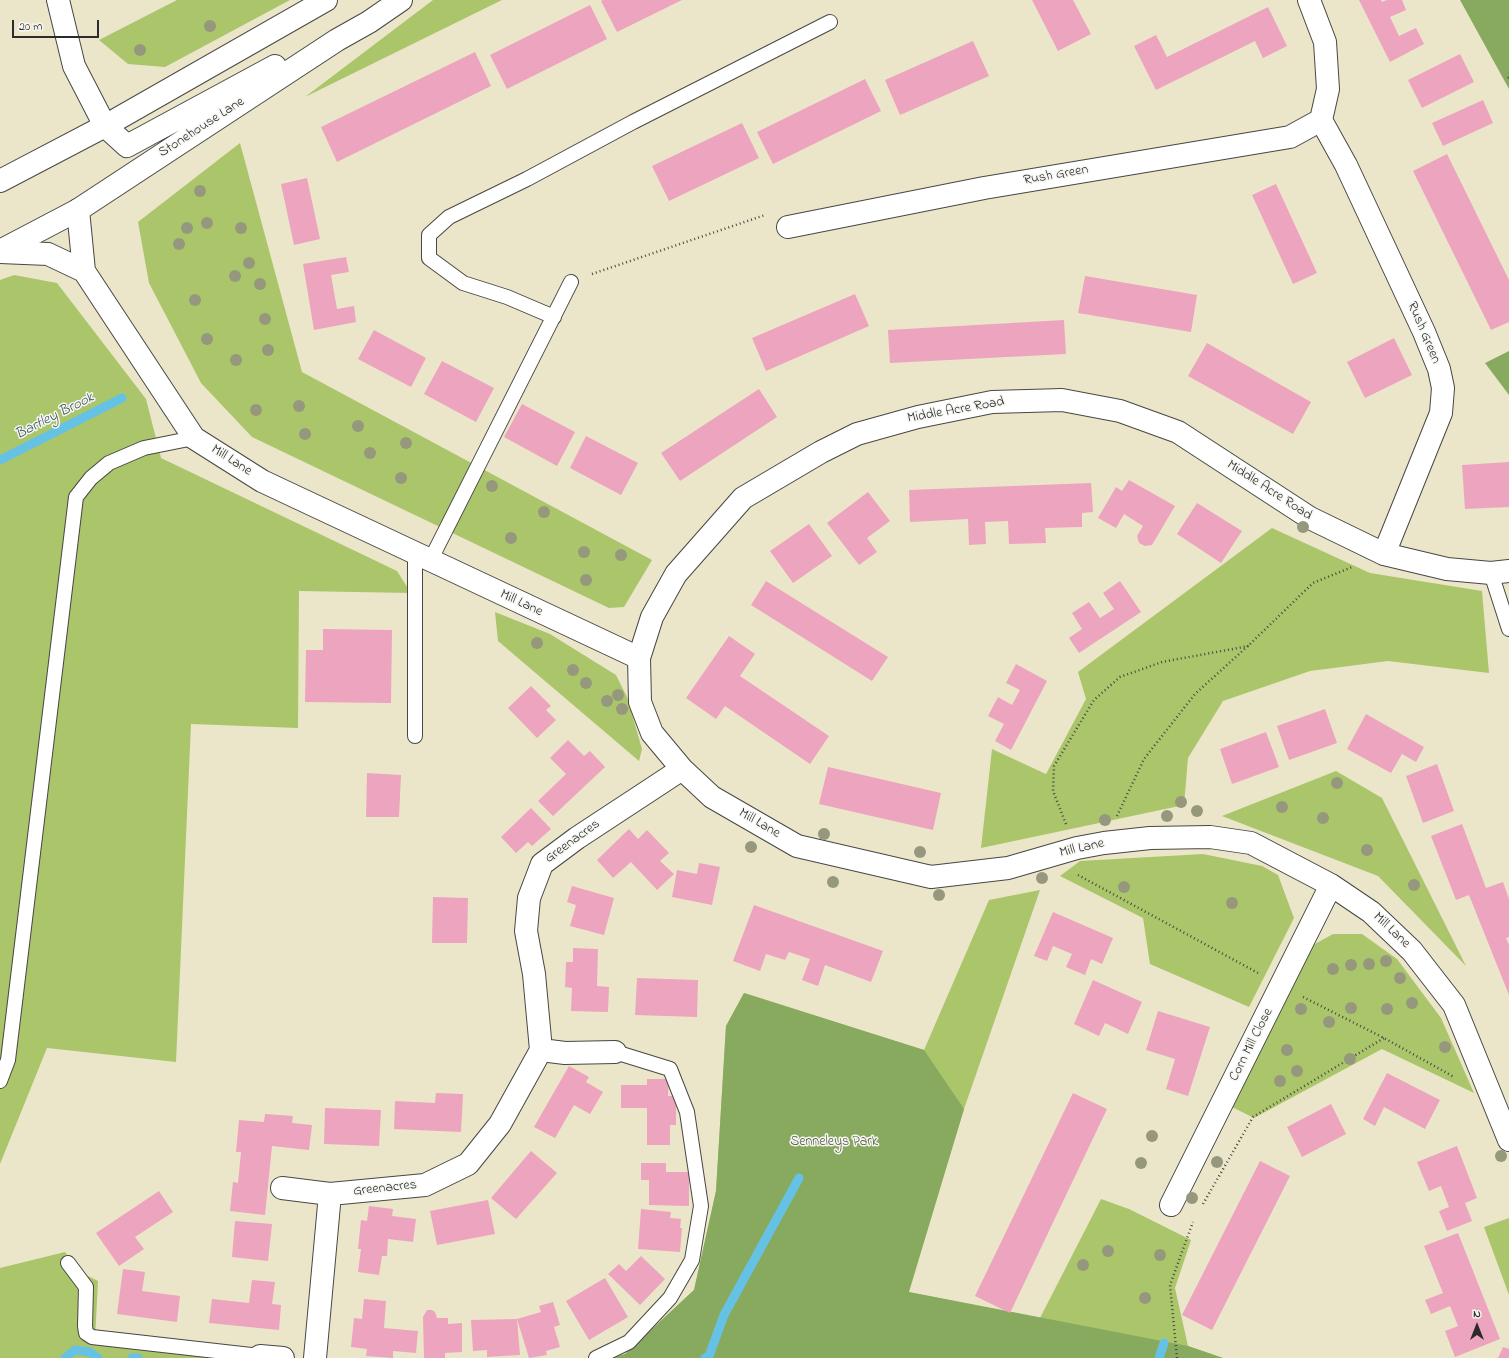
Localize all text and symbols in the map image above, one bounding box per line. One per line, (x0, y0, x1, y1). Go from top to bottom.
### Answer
scale bar (14, 12, 101, 38)
text: 20 m (19, 18, 42, 36)
street label: Stonehouse Lane (156, 94, 248, 162)
street label: Rush Green (1022, 162, 1090, 190)
street label: Rush Green (1402, 300, 1444, 366)
water label: Bartley Brook (13, 390, 97, 444)
street label: Middle Acre Road (906, 394, 1006, 428)
street label: Mill Lane (207, 442, 255, 480)
street label: Middle Acre Road (1223, 457, 1315, 525)
street label: Mill Lane (497, 587, 545, 621)
street label: Mill Lane (735, 805, 783, 843)
street label: Greenacres (542, 816, 604, 868)
street label: Mill Lane (1058, 836, 1106, 862)
street label: Mill Lane (1369, 909, 1413, 953)
street label: Corn Mill Close (1226, 1006, 1278, 1084)
park label: Senneleys Park (790, 1135, 878, 1151)
street label: Greenacres (352, 1177, 418, 1201)
north arrow (1457, 1306, 1497, 1346)
text: N (1473, 1306, 1481, 1322)

